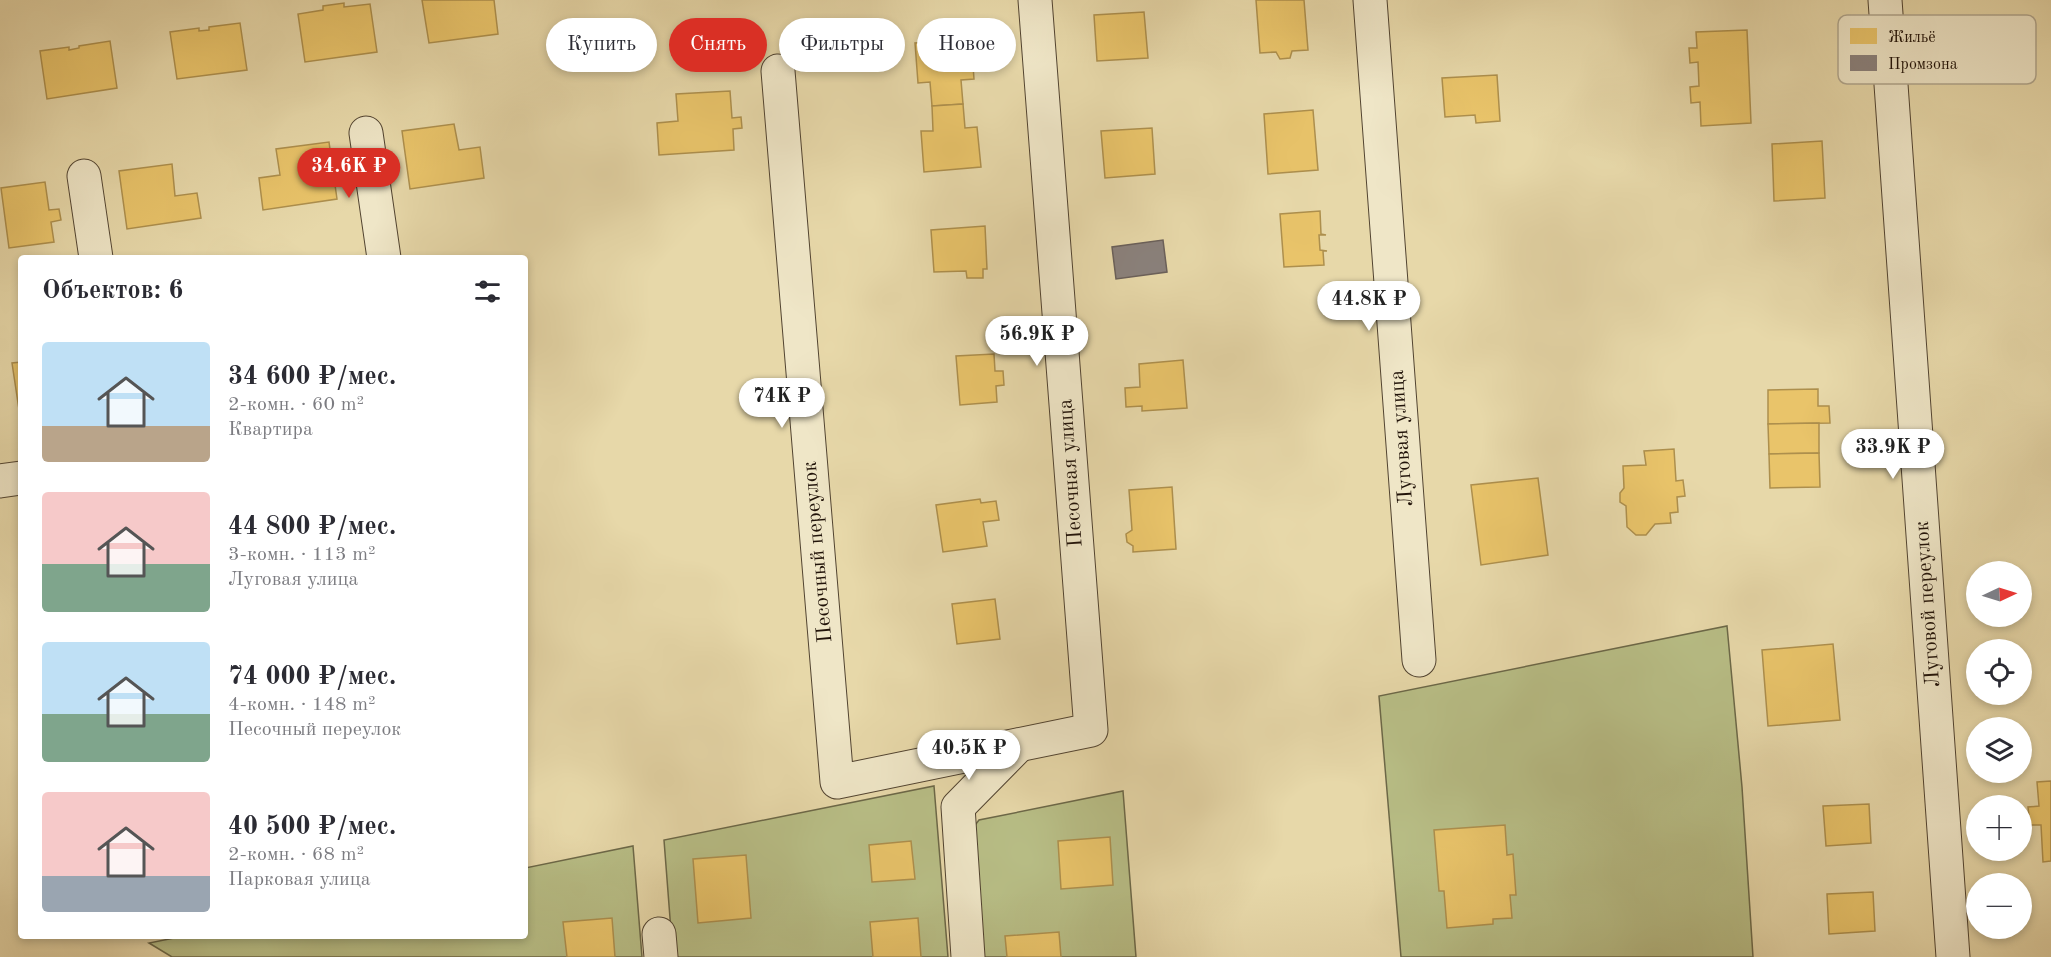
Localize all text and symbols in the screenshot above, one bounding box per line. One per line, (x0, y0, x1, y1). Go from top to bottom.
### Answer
legend (1838, 15, 2036, 84)
chip: Купить (546, 18, 657, 72)
chip: Снять (669, 18, 767, 72)
chip: Фильтры (779, 18, 905, 72)
chip: Новое (917, 18, 1016, 72)
text: Жильё (1888, 30, 1936, 46)
text: Промзона (1888, 57, 1958, 73)
pin: 34.6K ₽ (294, 148, 404, 199)
text: 34.6K ₽ (311, 157, 387, 177)
icon: filters (471, 275, 504, 308)
text: Объектов: 6 (42, 278, 183, 304)
pin: 44.8K ₽ (1314, 281, 1424, 332)
text: 44.8K ₽ (1331, 290, 1407, 310)
pin: 56.9K ₽ (982, 316, 1092, 367)
text: 56.9K ₽ (999, 325, 1075, 345)
text: 34 600 ₽/мес. (228, 364, 396, 390)
icon: home (90, 366, 162, 438)
street label: Луговая улица (1387, 369, 1417, 507)
pin: 74K ₽ (740, 378, 824, 429)
text: 74K ₽ (753, 387, 811, 407)
text: 2-комн. · 60 m² (228, 395, 364, 415)
street label: Песочная улица (1055, 398, 1087, 548)
text: Квартира (228, 420, 313, 440)
pin: 33.9K ₽ (1838, 429, 1948, 480)
text: 33.9K ₽ (1855, 438, 1931, 458)
street label: Песочный переулок (800, 460, 836, 644)
text: 44 800 ₽/мес. (228, 514, 396, 540)
icon: home (90, 516, 162, 588)
street label: Луговой переулок (1912, 520, 1944, 688)
text: 3-комн. · 113 m² (228, 545, 376, 565)
north arrow (1966, 561, 2032, 627)
map controls (1966, 561, 2032, 939)
text: Луговая улица (228, 570, 358, 590)
button: locate (1966, 639, 2032, 705)
text: 74 000 ₽/мес. (228, 664, 396, 690)
icon: home (90, 666, 162, 738)
text: 4-комн. · 148 m² (228, 695, 376, 715)
button: layers (1966, 717, 2032, 783)
text: Песочный переулок (228, 720, 401, 740)
pin: 40.5K ₽ (914, 730, 1024, 781)
text: 40.5K ₽ (931, 739, 1007, 759)
button: + (1966, 795, 2032, 861)
text: 40 500 ₽/мес. (228, 814, 396, 840)
icon: home (90, 816, 162, 888)
text: 2-комн. · 68 m² (228, 845, 364, 865)
text: Парковая улица (228, 870, 371, 890)
button: − (1966, 873, 2032, 939)

